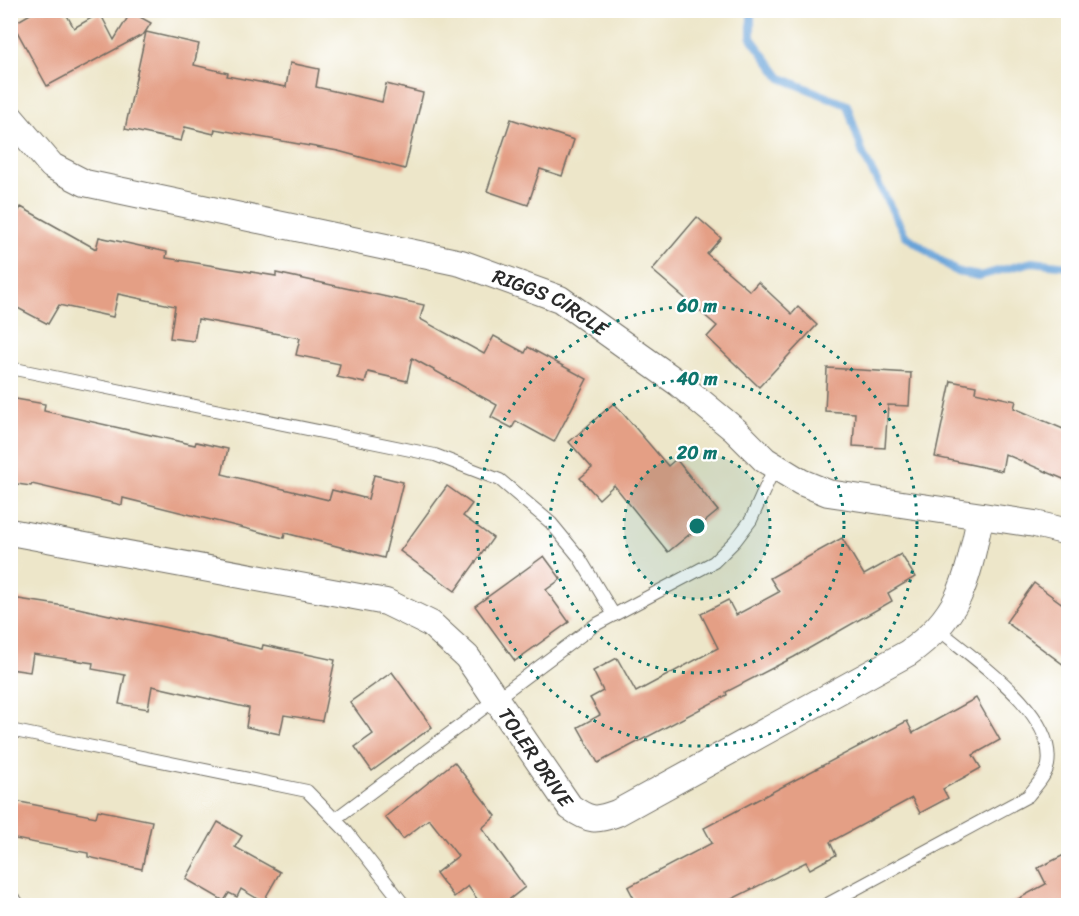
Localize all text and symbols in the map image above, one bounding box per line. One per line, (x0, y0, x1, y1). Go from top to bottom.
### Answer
street label: RIGGS CIRCLE (488, 258, 617, 347)
text: 60 m (676, 290, 717, 322)
text: 40 m (675, 363, 718, 395)
text: 20 m (676, 437, 717, 469)
centre of rings (687, 516, 707, 536)
street label: TOLER DRIVE (489, 700, 584, 816)

